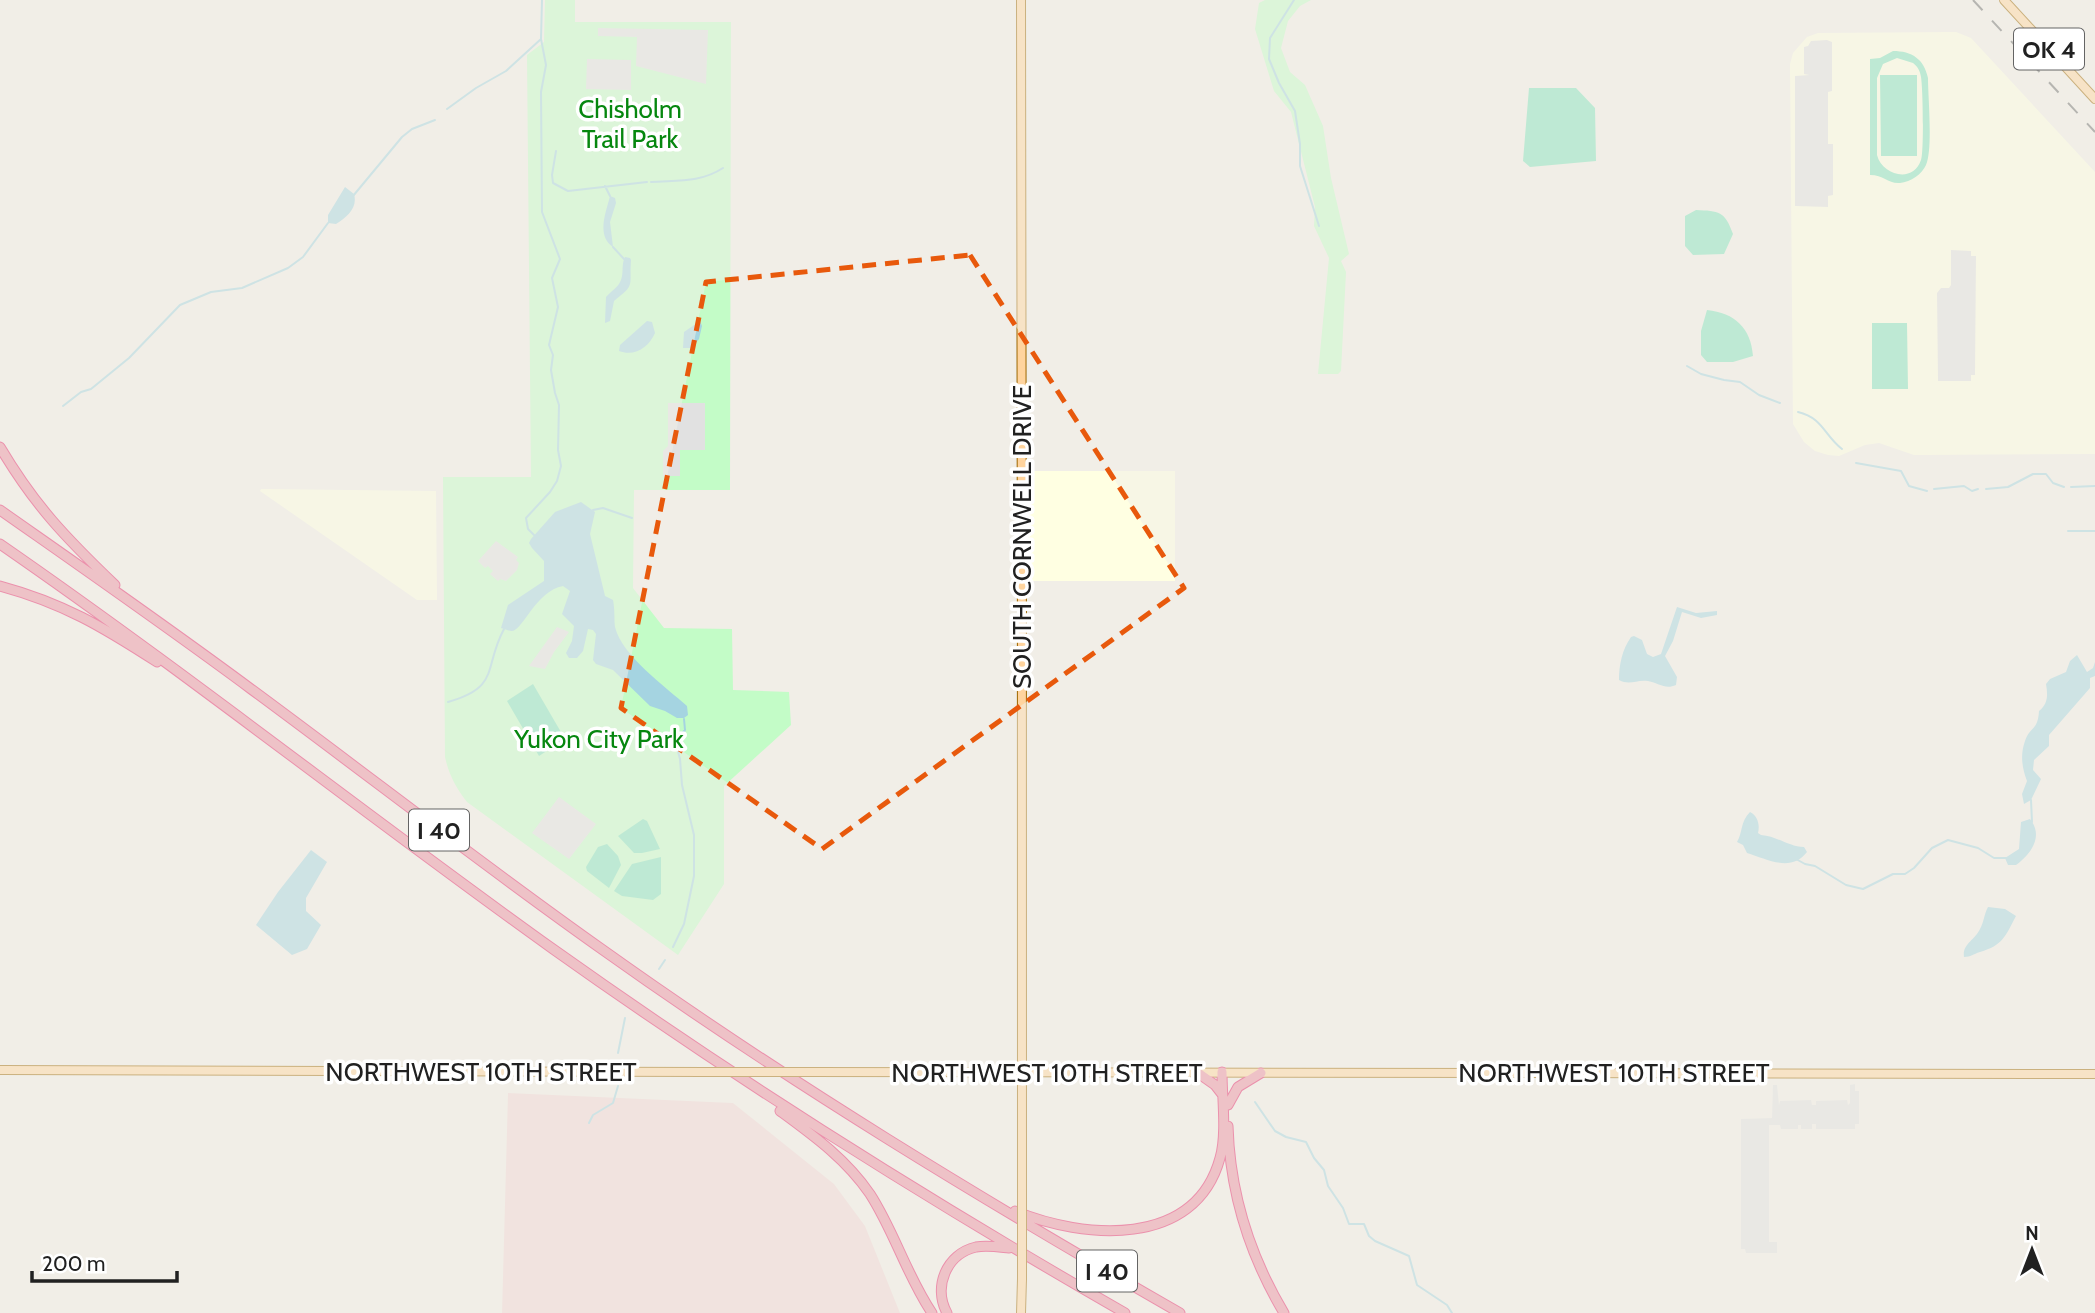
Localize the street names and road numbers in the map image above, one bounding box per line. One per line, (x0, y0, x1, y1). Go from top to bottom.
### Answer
road number: OK 4 (2014, 28, 2084, 70)
street label: SOUTH CORNWELL DRIVE (1006, 385, 1038, 689)
road number: I 40 (409, 810, 469, 850)
street label: NORTHWEST 10TH STREET (325, 1056, 637, 1088)
street label: NORTHWEST 10TH STREET (891, 1057, 1203, 1089)
street label: NORTHWEST 10TH STREET (1458, 1057, 1770, 1089)
road number: I 40 (1077, 1251, 1137, 1292)

